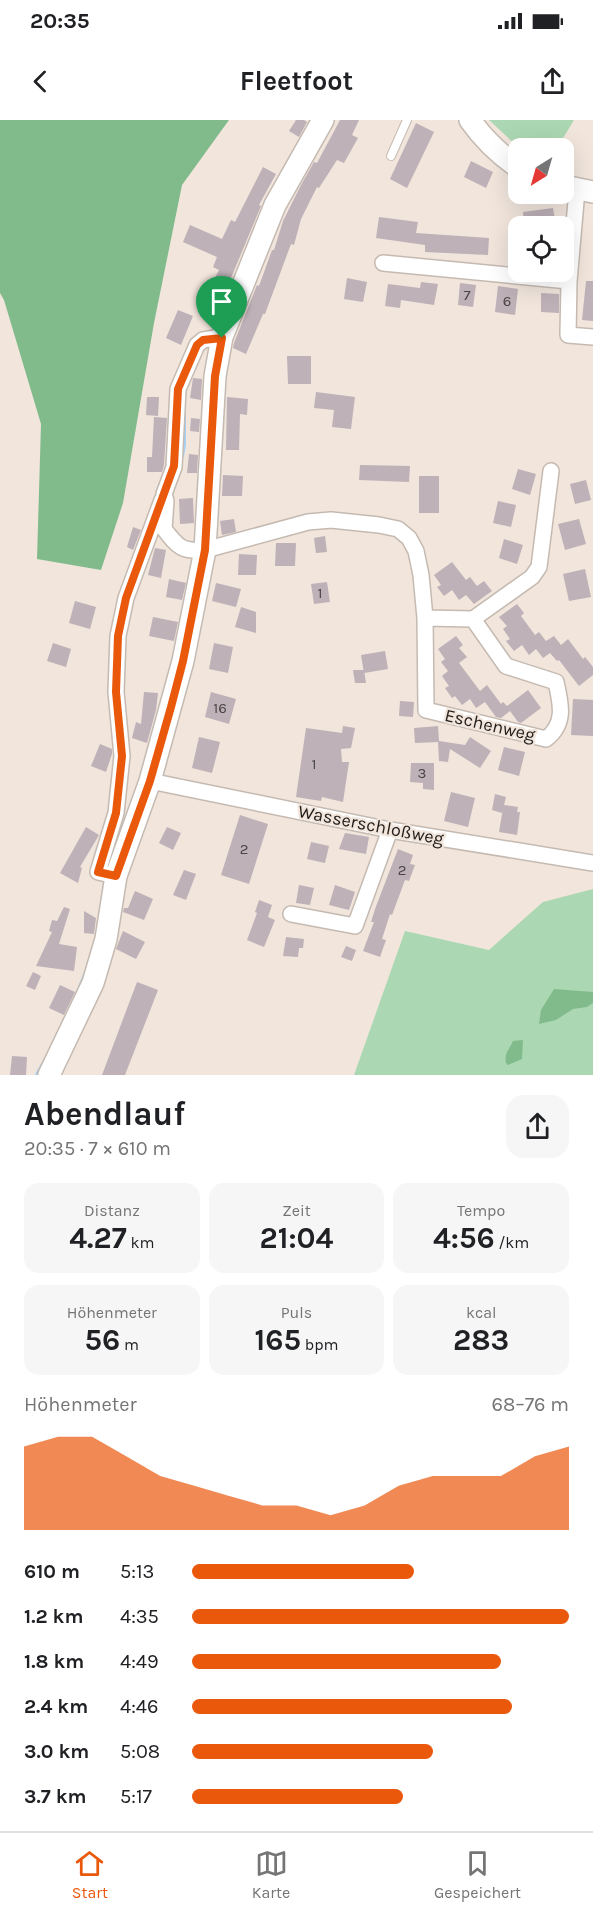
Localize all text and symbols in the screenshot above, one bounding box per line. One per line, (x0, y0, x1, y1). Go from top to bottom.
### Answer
text: 20:35 (30, 8, 90, 34)
icon: back (24, 65, 57, 98)
text: Fleetfoot (240, 65, 353, 97)
icon: share (536, 65, 569, 98)
north arrow (508, 138, 574, 204)
map controls (508, 138, 574, 282)
button: locate (508, 216, 574, 282)
pin (196, 276, 247, 338)
icon: arrive (205, 285, 238, 318)
house number: 7 (463, 286, 471, 304)
house number: 6 (503, 292, 511, 310)
house number: 1 (318, 584, 322, 602)
house number: 16 (213, 699, 227, 717)
street label: Eschenweg (443, 704, 537, 746)
house number: 1 (312, 755, 316, 773)
house number: 3 (418, 764, 426, 782)
street label: Wasserschloßweg (296, 800, 446, 850)
house number: 2 (240, 840, 248, 858)
house number: 2 (398, 861, 406, 879)
text: Abendlauf (24, 1095, 185, 1133)
button: share (506, 1095, 569, 1158)
text: 20:35 · 7 × 610 m (24, 1137, 171, 1160)
text: Distanz (84, 1201, 140, 1220)
text: Zeit (282, 1201, 311, 1220)
text: Tempo (457, 1201, 505, 1220)
text: 4.27 (69, 1220, 127, 1256)
text: 21:04 (260, 1220, 333, 1256)
text: 4:56 (433, 1220, 495, 1256)
text: km (127, 1233, 154, 1252)
text: /km (495, 1233, 529, 1252)
text: Höhenmeter (67, 1303, 157, 1322)
text: Puls (281, 1303, 312, 1322)
text: kcal (466, 1303, 496, 1322)
text: 56 (85, 1322, 120, 1358)
text: 165 (255, 1322, 301, 1358)
text: 283 (453, 1322, 509, 1358)
text: m (120, 1335, 139, 1354)
text: bpm (301, 1335, 338, 1354)
text: Höhenmeter (24, 1393, 137, 1416)
text: 68–76 m (492, 1393, 569, 1416)
text: 610 m (24, 1560, 80, 1583)
text: 5:13 (120, 1560, 154, 1583)
text: 1.2 km (24, 1605, 83, 1628)
text: 4:35 (120, 1605, 159, 1628)
text: 1.8 km (24, 1650, 84, 1673)
text: 4:49 (120, 1650, 159, 1673)
text: 2.4 km (24, 1695, 88, 1718)
text: 4:46 (120, 1695, 158, 1718)
text: 3.0 km (24, 1740, 89, 1763)
text: 5:08 (120, 1740, 160, 1763)
text: 3.7 km (24, 1785, 87, 1808)
text: 5:17 (120, 1785, 152, 1808)
tab: Start (72, 1847, 108, 1902)
tab: Karte (252, 1847, 290, 1902)
tab: Gespeichert (434, 1847, 521, 1902)

